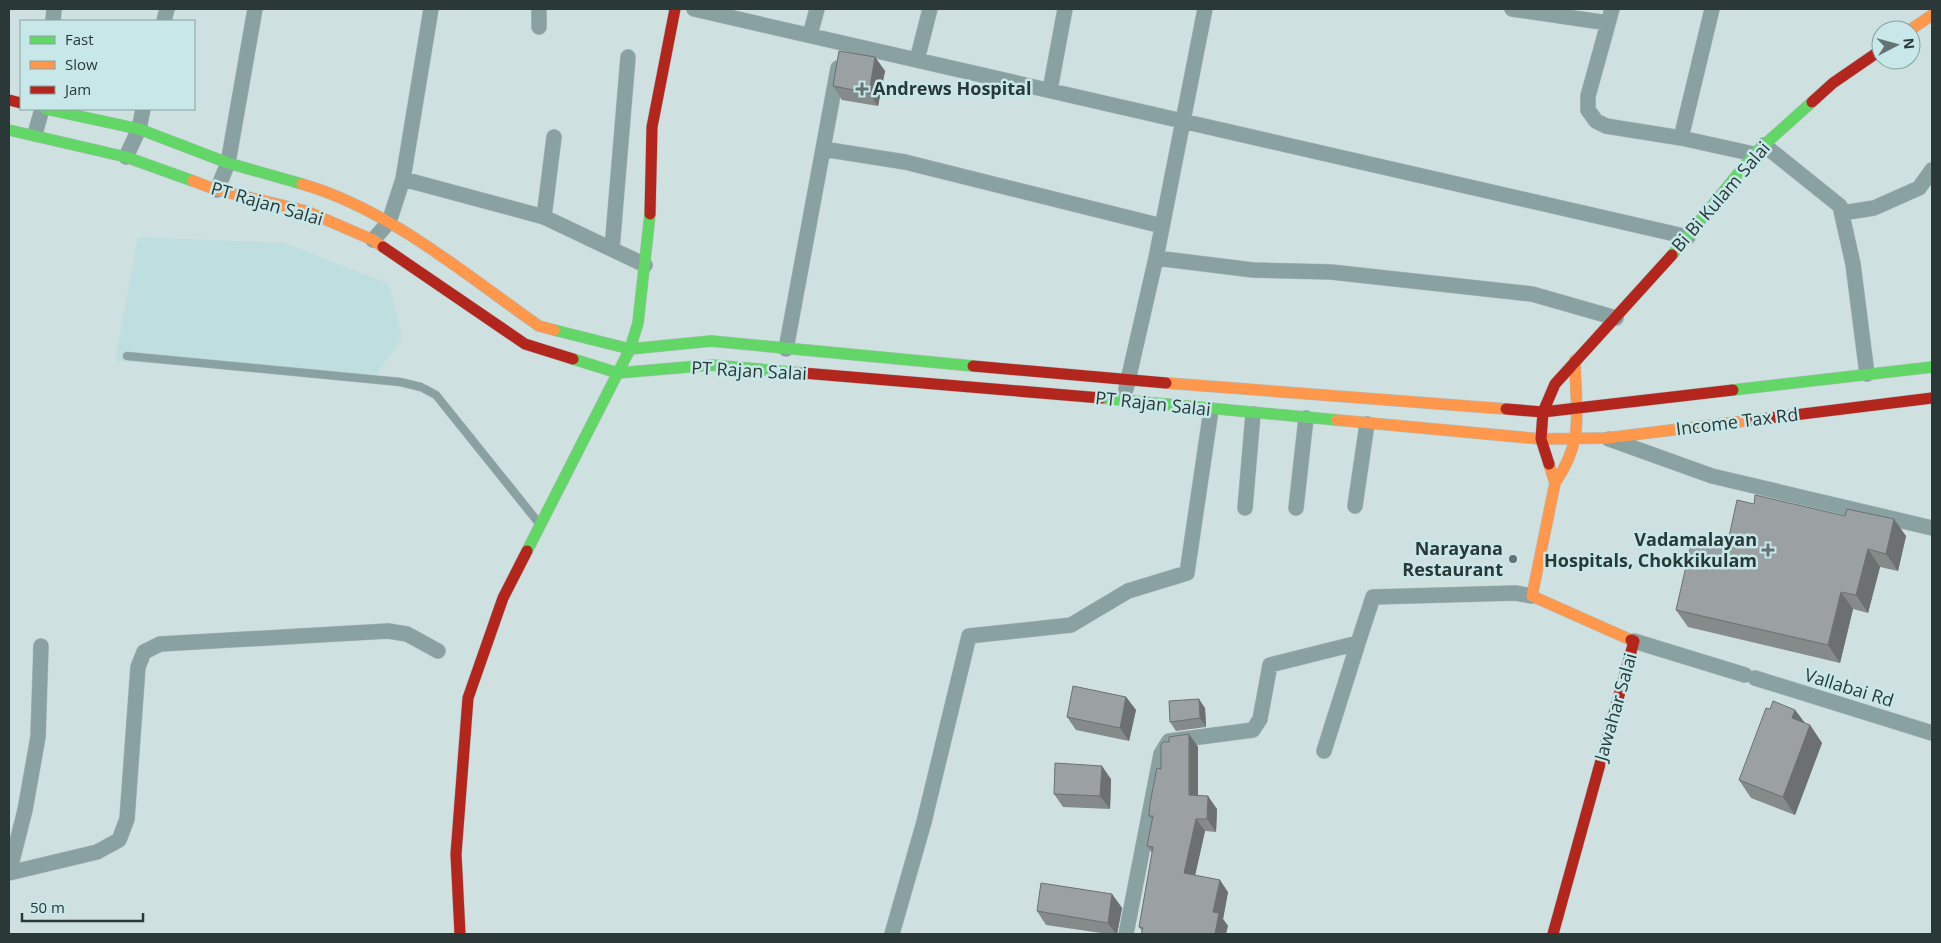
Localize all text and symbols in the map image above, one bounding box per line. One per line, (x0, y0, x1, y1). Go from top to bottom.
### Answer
legend (20, 20, 195, 110)
north arrow (1871, 20, 1921, 70)
text: Fast (65, 29, 94, 49)
text: N (1899, 37, 1919, 50)
text: Slow (65, 54, 98, 74)
place label: Andrews Hospital (873, 76, 1031, 100)
text: Jam (63, 79, 91, 99)
marker: Andrews Hospital (855, 82, 869, 96)
street label: Bi Bi Kulam Salai (1666, 136, 1775, 257)
street label: PT Rajan Salai (208, 176, 326, 231)
street label: PT Rajan Salai (691, 355, 807, 385)
street label: PT Rajan Salai (1094, 385, 1212, 421)
street label: Income Tax Rd (1674, 402, 1799, 440)
place label: Vadamalayan Hospitals, Chokkikulam (1544, 527, 1757, 572)
place label: Narayana Restaurant (1402, 536, 1503, 581)
marker: Vadamalayan Hospitals, Chokkikulam (1761, 543, 1775, 557)
marker: Narayana Restaurant (1507, 553, 1519, 565)
street label: Jawahar Salai (1588, 650, 1642, 765)
street label: Vallabai Rd (1802, 662, 1897, 712)
scale bar (22, 890, 144, 922)
text: 50 m (30, 897, 65, 917)

